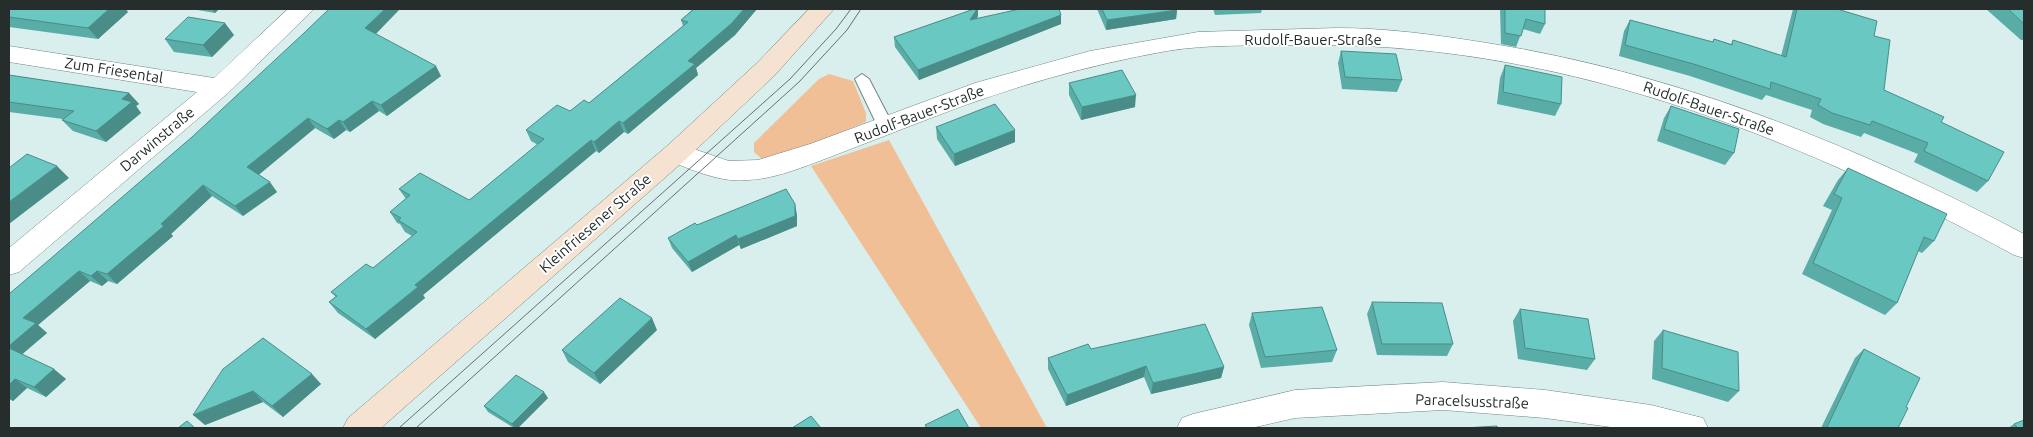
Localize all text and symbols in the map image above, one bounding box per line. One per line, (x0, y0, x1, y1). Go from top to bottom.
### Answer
street label: Rudolf-Bauer-Straße (1244, 31, 1382, 48)
street label: Zum Friesental (64, 54, 165, 86)
street label: Rudolf-Bauer-Straße (1641, 78, 1777, 138)
street label: Rudolf-Bauer-Straße (852, 81, 986, 147)
street label: Darwinstraße (117, 103, 197, 175)
street label: Kleinfriesener Straße (536, 170, 654, 276)
street label: Paracelsusstraße (1415, 391, 1529, 411)

